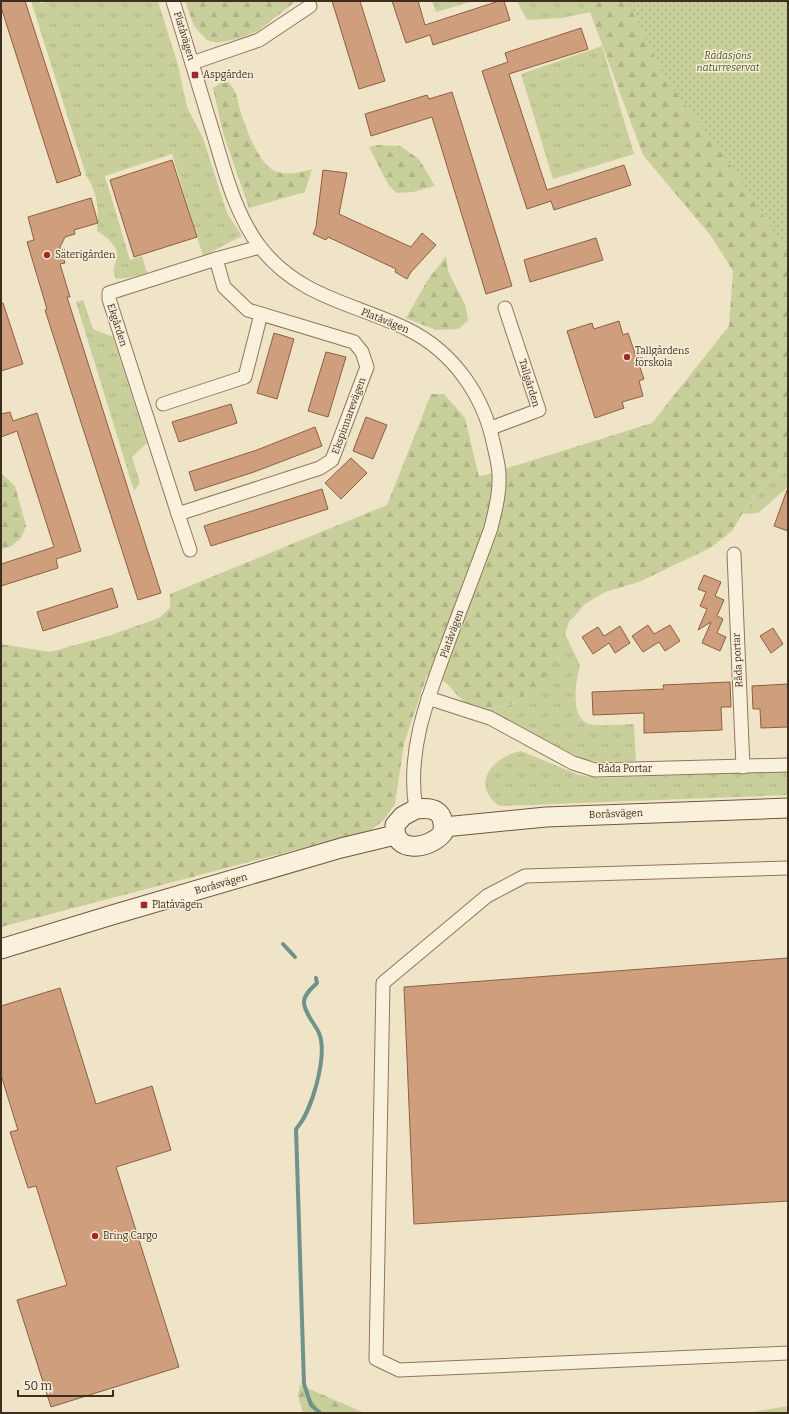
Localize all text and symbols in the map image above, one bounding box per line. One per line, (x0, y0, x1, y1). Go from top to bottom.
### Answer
street label: Platåvägen (171, 10, 197, 63)
park label: Rådasjöns naturreservat (697, 50, 760, 74)
place label: Aspgården (203, 69, 254, 81)
marker: Aspgården (190, 70, 200, 80)
place label: Säterigården (55, 249, 116, 261)
marker: Säterigården (42, 250, 52, 260)
street label: Ekgården (104, 302, 130, 349)
street label: Platåvägen (359, 306, 411, 336)
place label: Tallgårdens förskola (635, 345, 689, 369)
marker: Tallgårdens förskola (622, 352, 632, 362)
street label: Tallgården (516, 358, 542, 409)
street label: Ekspinnarevägen (330, 375, 369, 456)
street label: Platåvägen (438, 608, 467, 660)
street label: Råda portar (731, 632, 745, 688)
street label: Råda Portar (598, 763, 653, 775)
street label: Boråsvägen (589, 807, 644, 821)
street label: Boråsvägen (193, 871, 249, 897)
place label: Platåvägen (152, 899, 203, 911)
marker: Platåvägen (139, 900, 149, 910)
place label: Bring Cargo (103, 1230, 158, 1242)
marker: Bring Cargo (90, 1231, 100, 1241)
scale bar (18, 1372, 113, 1398)
text: 50 m (24, 1379, 53, 1393)

